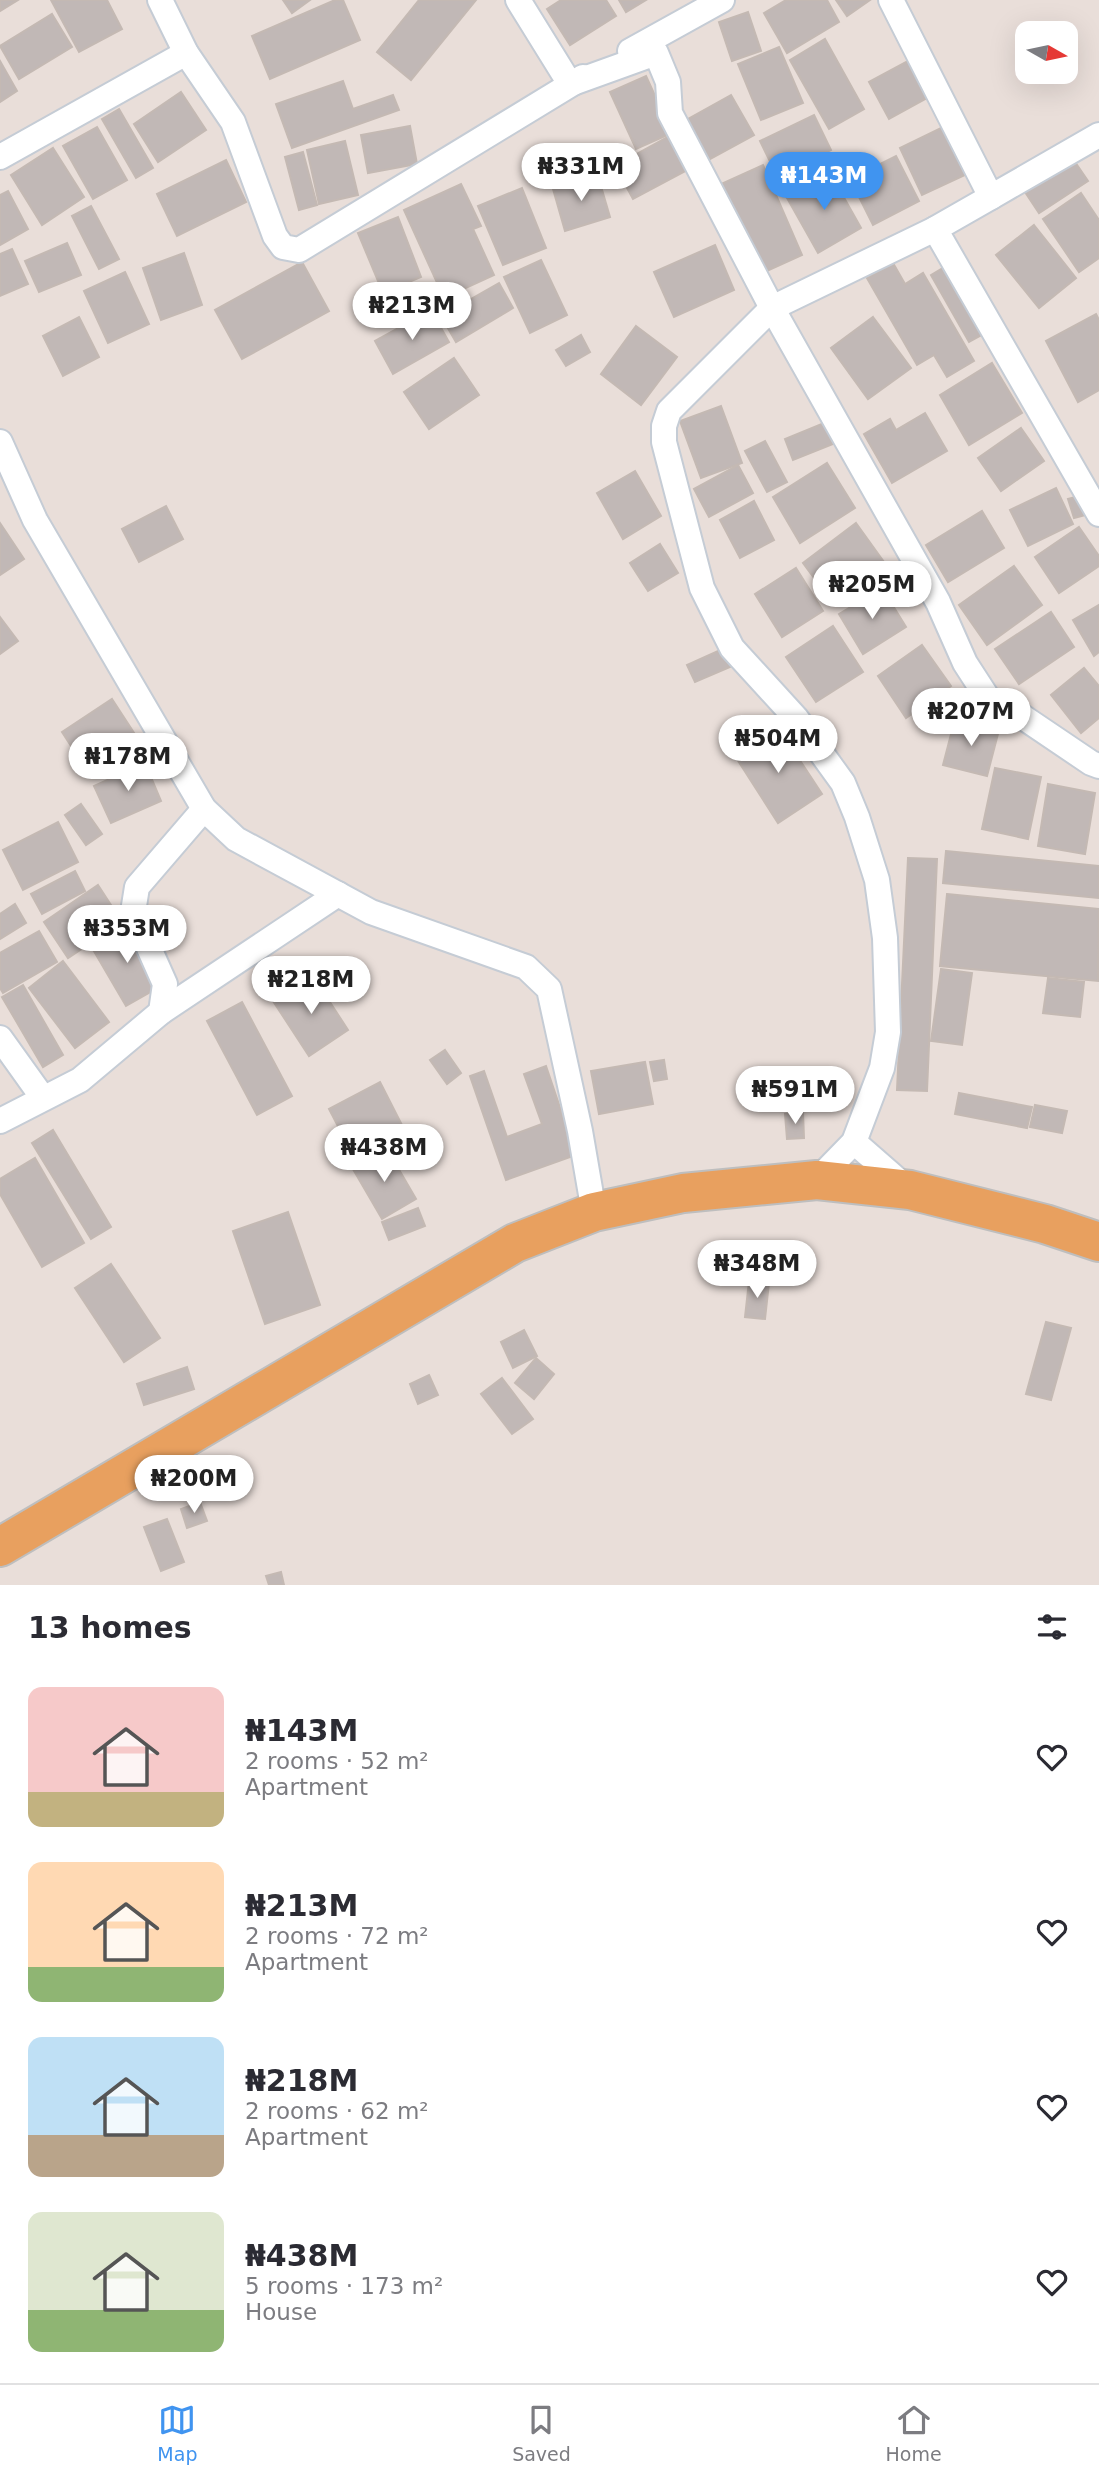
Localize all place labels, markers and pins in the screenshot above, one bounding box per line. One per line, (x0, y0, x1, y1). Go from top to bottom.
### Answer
pin: ₦331M (532, 144, 630, 203)
pin: ₦143M (775, 152, 873, 212)
pin: ₦213M (363, 282, 461, 342)
pin: ₦205M (823, 562, 921, 621)
pin: ₦207M (922, 688, 1020, 748)
pin: ₦504M (729, 716, 827, 775)
pin: ₦178M (79, 734, 177, 793)
pin: ₦353M (78, 906, 176, 965)
pin: ₦218M (262, 956, 360, 1016)
pin: ₦591M (746, 1066, 844, 1126)
pin: ₦438M (335, 1124, 433, 1184)
pin: ₦348M (708, 1240, 806, 1300)
pin: ₦200M (145, 1456, 243, 1515)

